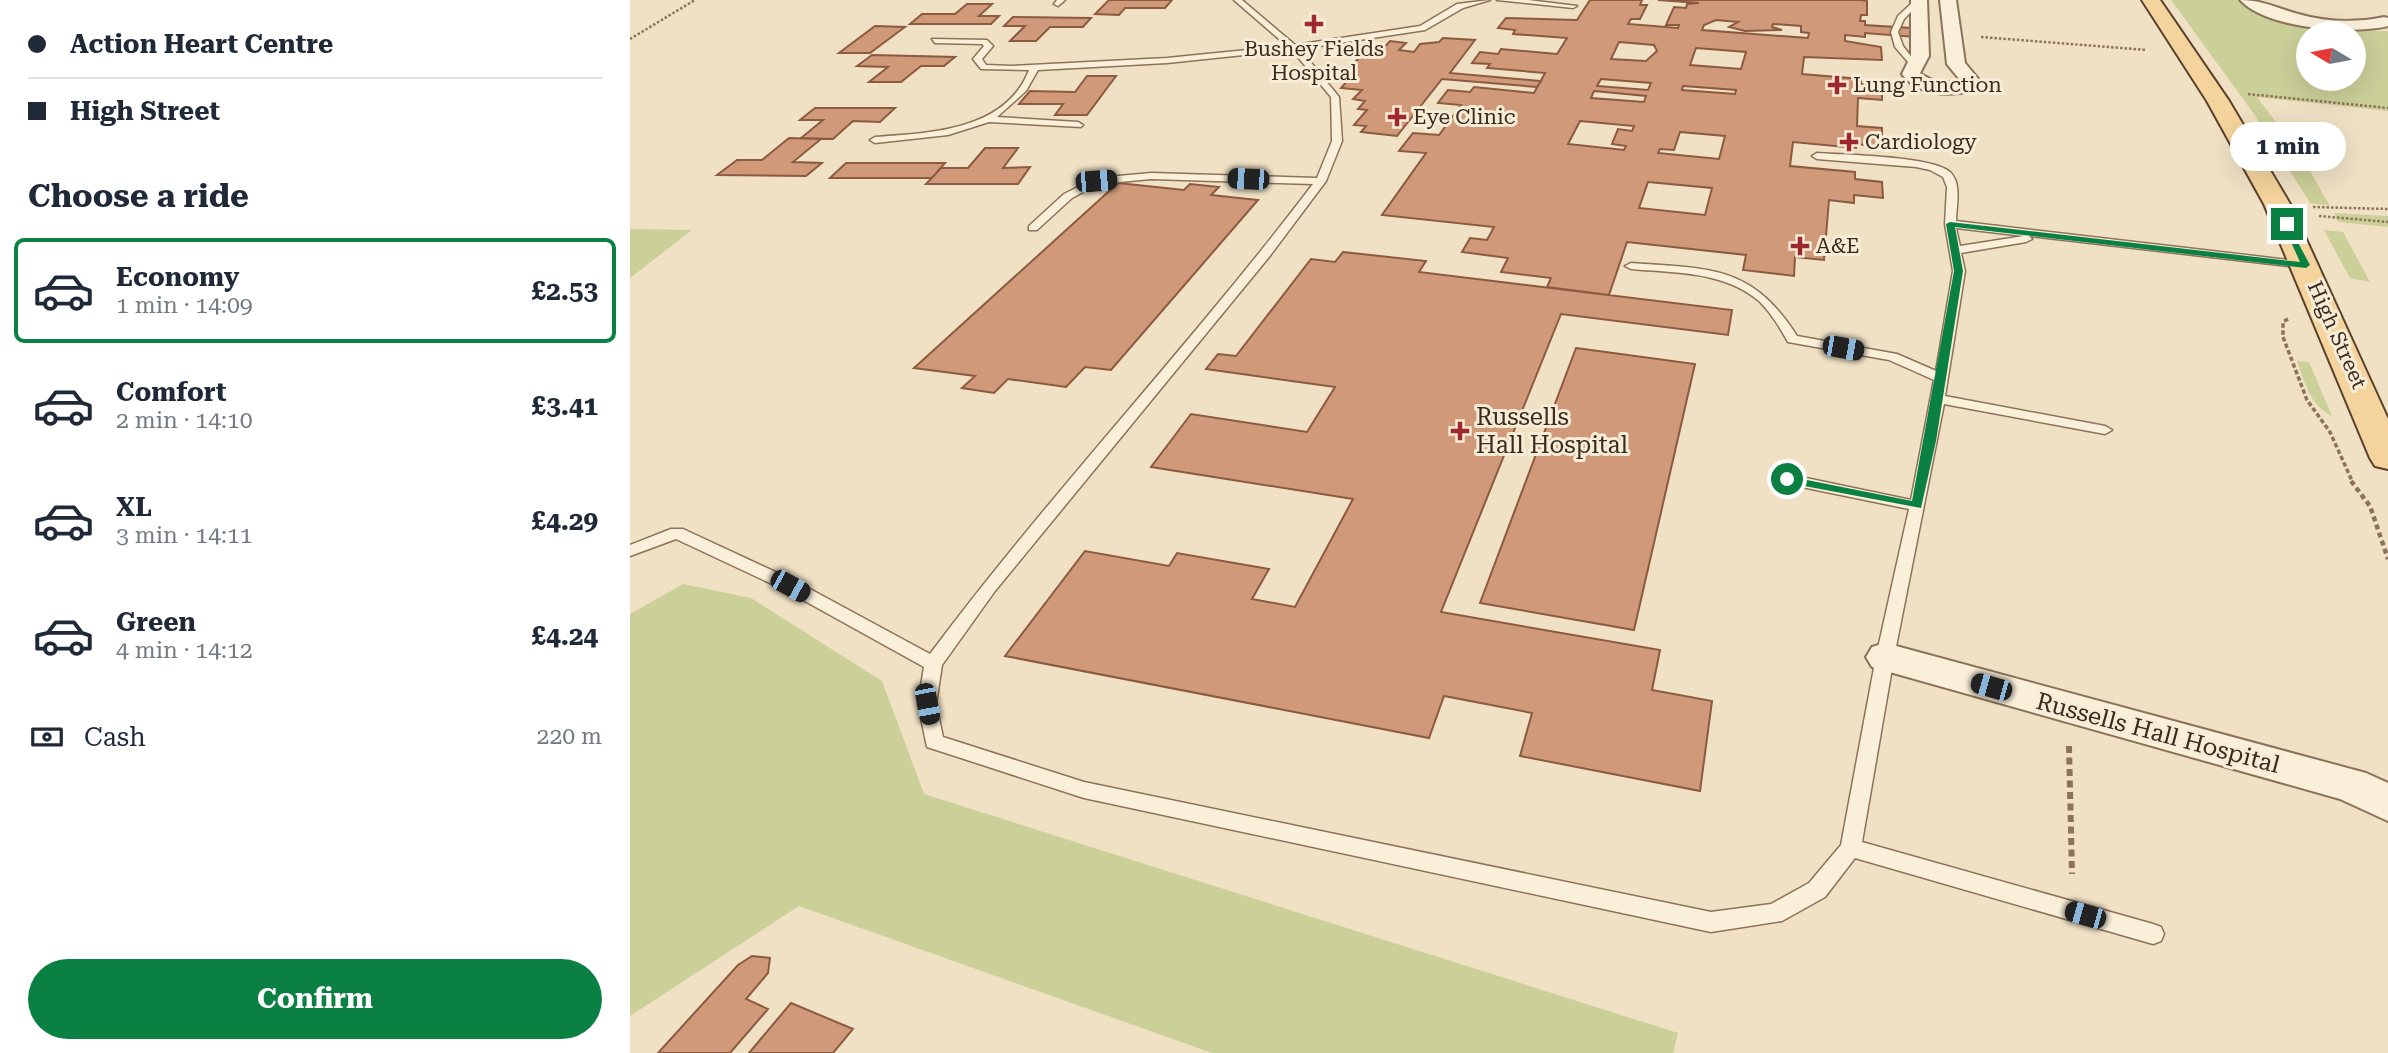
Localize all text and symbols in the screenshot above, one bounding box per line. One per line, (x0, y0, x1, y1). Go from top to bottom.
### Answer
marker: Bushey Fields Hospital (1304, 14, 1324, 34)
north arrow (2296, 21, 2366, 91)
map controls (2296, 21, 2366, 91)
text: Action Heart Centre (70, 29, 333, 59)
place label: Bushey Fields Hospital (1244, 37, 1384, 85)
place label: Lung Function (1853, 73, 2002, 97)
marker: Lung Function (1827, 75, 1847, 95)
text: High Street (70, 96, 220, 126)
place label: Eye Clinic (1413, 105, 1516, 129)
marker: Eye Clinic (1387, 107, 1407, 127)
callout: 1 min (2229, 122, 2345, 172)
place label: Cardiology (1865, 130, 1977, 154)
marker: Cardiology (1839, 132, 1859, 152)
text: 1 min (2256, 133, 2320, 160)
car (1227, 168, 1270, 190)
car (1075, 169, 1118, 193)
text: Choose a ride (28, 177, 249, 215)
route end (2271, 208, 2303, 240)
place label: A&E (1816, 234, 1859, 258)
marker: A&E (1790, 236, 1810, 256)
icon: car (32, 259, 95, 322)
text: Economy (116, 262, 239, 292)
text: £2.53 (532, 276, 598, 306)
street label: High Street (2303, 277, 2371, 393)
text: 1 min · 14:09 (116, 292, 253, 319)
car (1821, 334, 1866, 362)
icon: car (32, 374, 95, 437)
text: Comfort (116, 377, 226, 407)
text: £3.41 (532, 391, 598, 421)
place label: Russells Hall Hospital (1476, 403, 1628, 459)
text: 2 min · 14:10 (116, 407, 253, 434)
marker: Russells Hall Hospital (1450, 421, 1470, 441)
route start (1771, 463, 1803, 495)
icon: car (32, 489, 95, 552)
text: XL (116, 492, 152, 522)
text: £4.29 (532, 506, 598, 536)
text: 3 min · 14:11 (116, 522, 253, 549)
car (767, 567, 814, 605)
icon: car (32, 604, 95, 667)
text: Green (116, 607, 196, 637)
text: £4.24 (532, 621, 598, 651)
text: 4 min · 14:12 (116, 637, 253, 664)
car (1968, 671, 2015, 703)
car (913, 681, 942, 727)
street label: Russells Hall Hospital (2033, 687, 2283, 779)
icon: cash (28, 718, 66, 756)
text: Cash (84, 722, 146, 752)
text: 220 m (537, 723, 602, 750)
car (2062, 899, 2109, 931)
button: Confirm (28, 959, 602, 1039)

